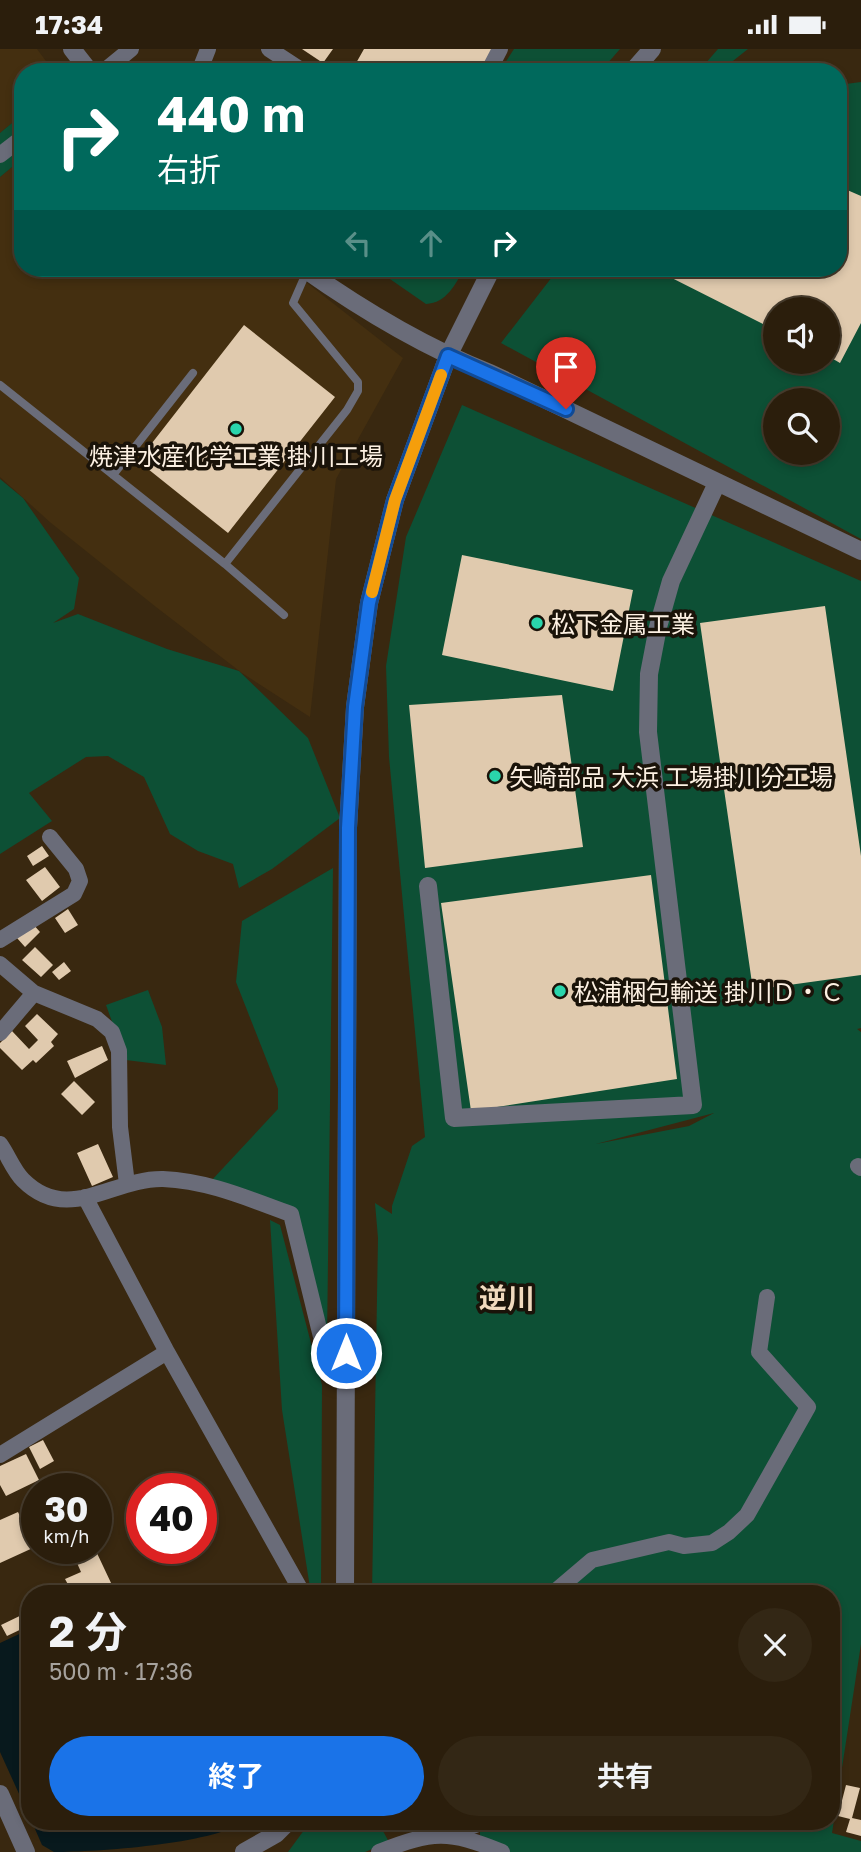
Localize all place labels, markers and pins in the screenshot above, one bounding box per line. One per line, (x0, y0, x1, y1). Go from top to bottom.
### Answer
pin (536, 337, 596, 409)
marker: 焼津水産化学工業 掛川工場 (228, 421, 244, 437)
place label: 焼津水産化学工業 掛川工場 (89, 441, 383, 470)
place label: 松下金属工業 (551, 609, 695, 638)
marker: 松下金属工業 (529, 615, 545, 631)
place label: 矢崎部品 大浜 工場掛川分工場 (509, 762, 833, 791)
marker: 矢崎部品 大浜 工場掛川分工場 (487, 768, 503, 784)
place label: 松浦梱包輸送 掛川Ｄ・Ｃ (574, 977, 844, 1006)
marker: 松浦梱包輸送 掛川Ｄ・Ｃ (552, 983, 568, 999)

